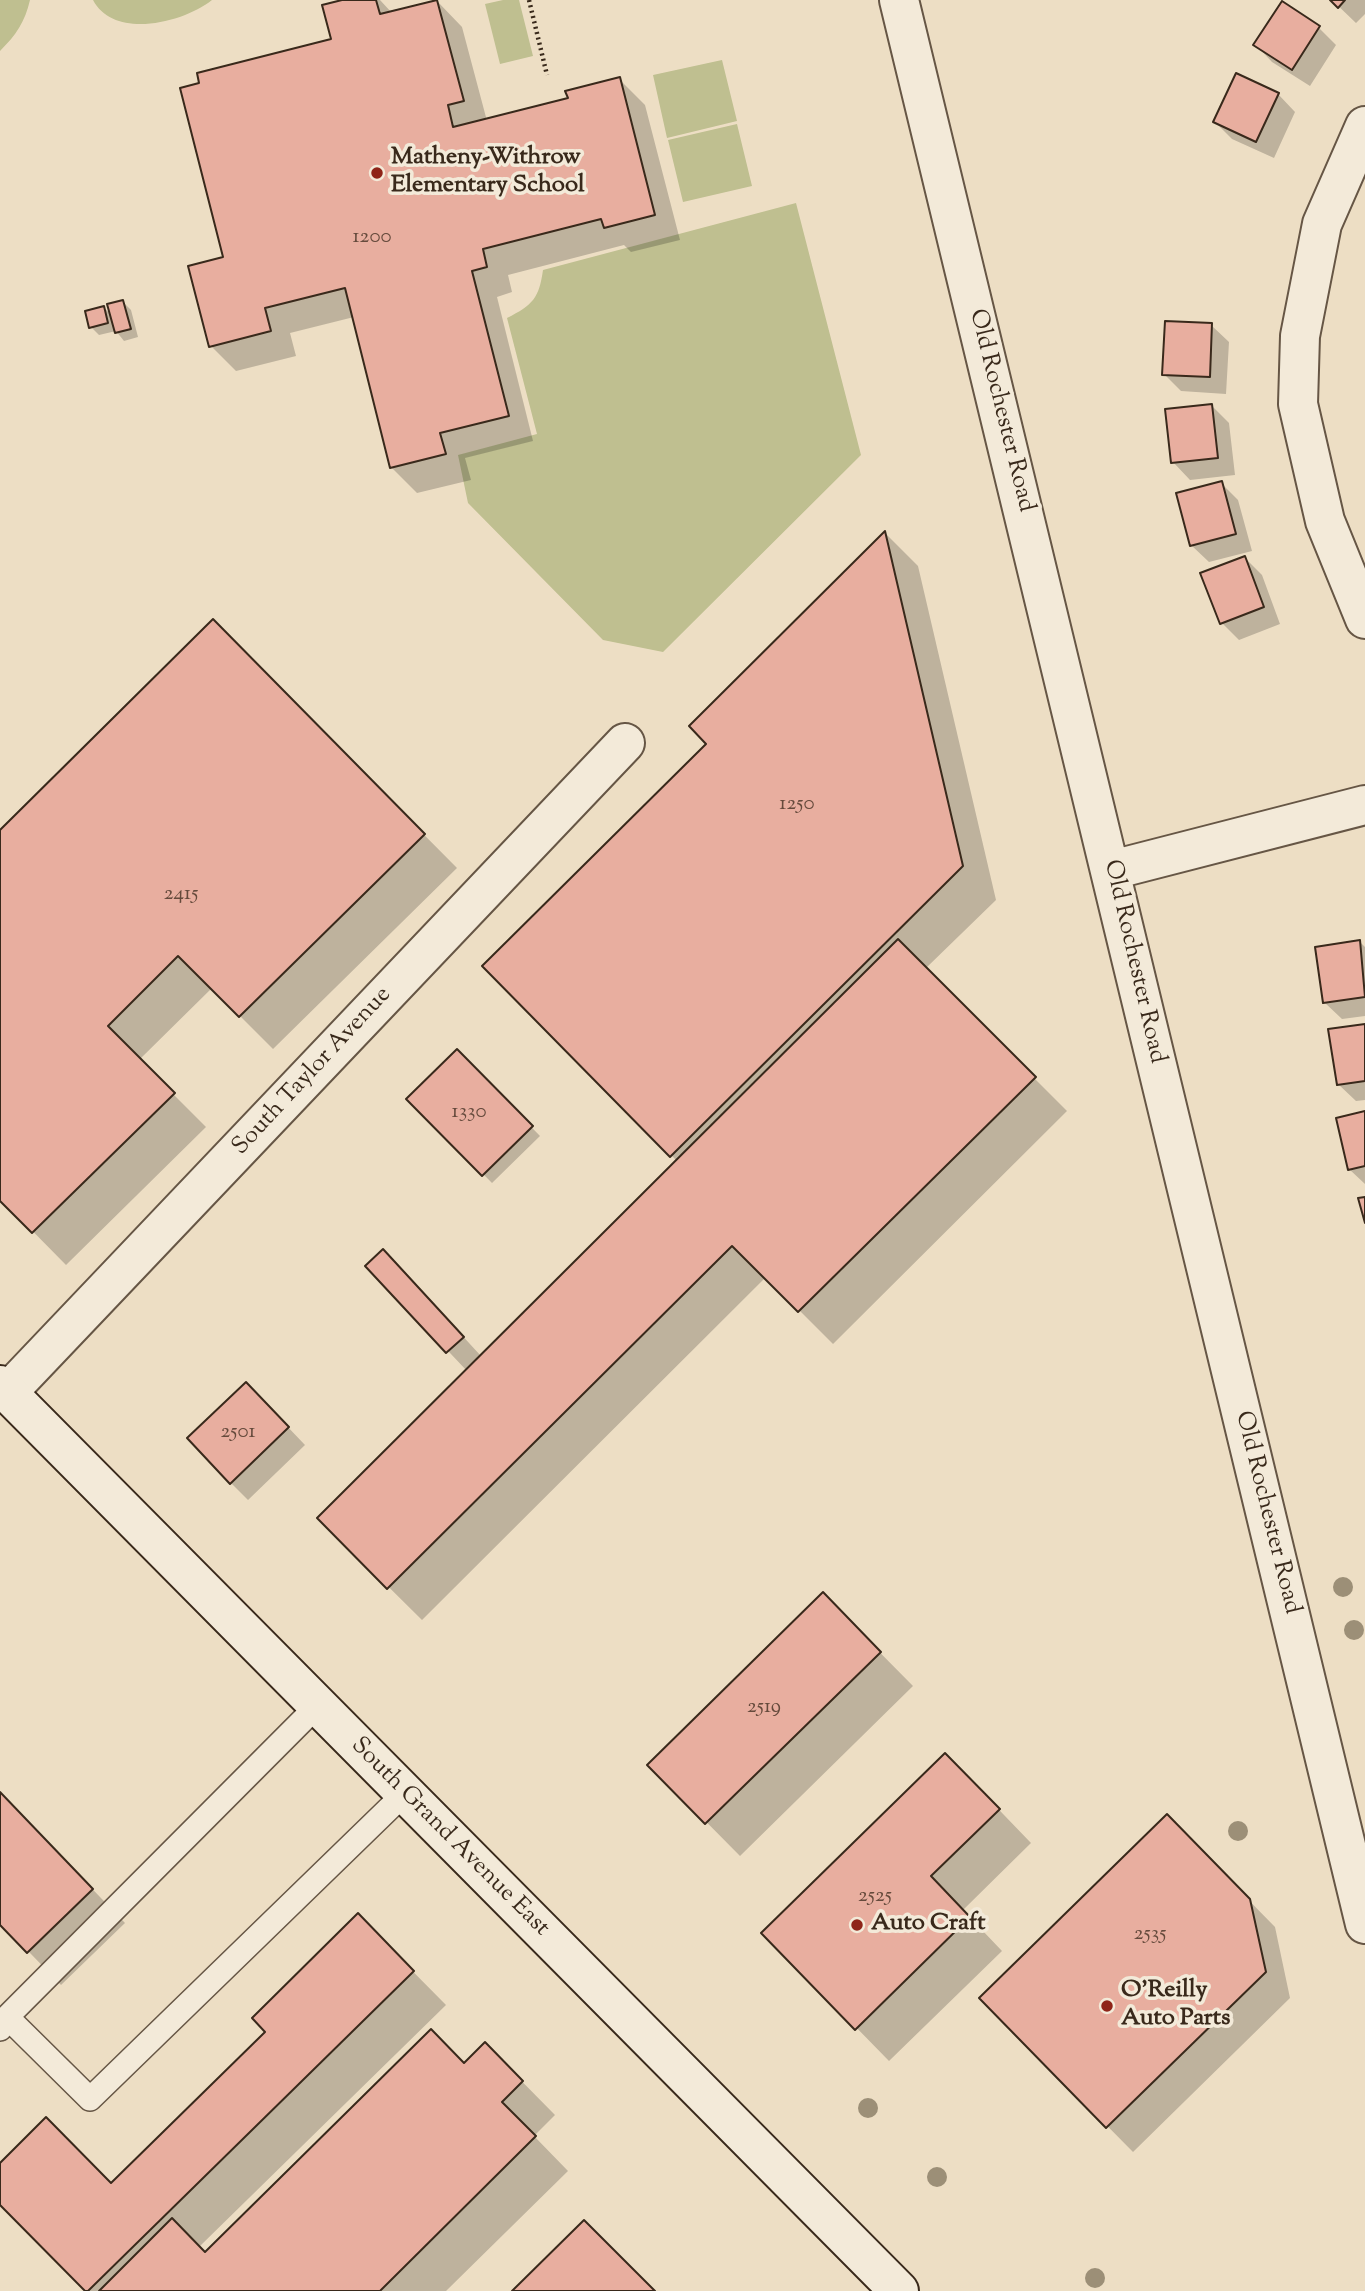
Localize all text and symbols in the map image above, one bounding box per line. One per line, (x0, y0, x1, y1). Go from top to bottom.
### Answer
place label: Matheny-Withrow Elementary School (391, 145, 585, 201)
marker: Matheny-Withrow Elementary School (369, 165, 385, 181)
house number: 1200 (352, 225, 392, 251)
street label: Old Rochester Road (961, 307, 1039, 515)
house number: 1250 (779, 792, 815, 818)
street label: Old Rochester Road (1096, 857, 1170, 1067)
house number: 2415 (164, 882, 198, 908)
street label: South Taylor Avenue (227, 982, 399, 1162)
house number: 1330 (451, 1100, 487, 1126)
street label: Old Rochester Road (1227, 1409, 1305, 1617)
house number: 2501 (220, 1420, 256, 1446)
house number: 2519 (747, 1695, 781, 1721)
street label: South Grand Avenue East (344, 1733, 554, 1943)
house number: 2525 (858, 1884, 892, 1910)
place label: Auto Craft (871, 1911, 986, 1939)
marker: Auto Craft (849, 1917, 865, 1933)
house number: 2535 (1134, 1922, 1166, 1948)
place label: O'Reilly Auto Parts (1121, 1978, 1231, 2034)
marker: O'Reilly Auto Parts (1099, 1998, 1115, 2014)

